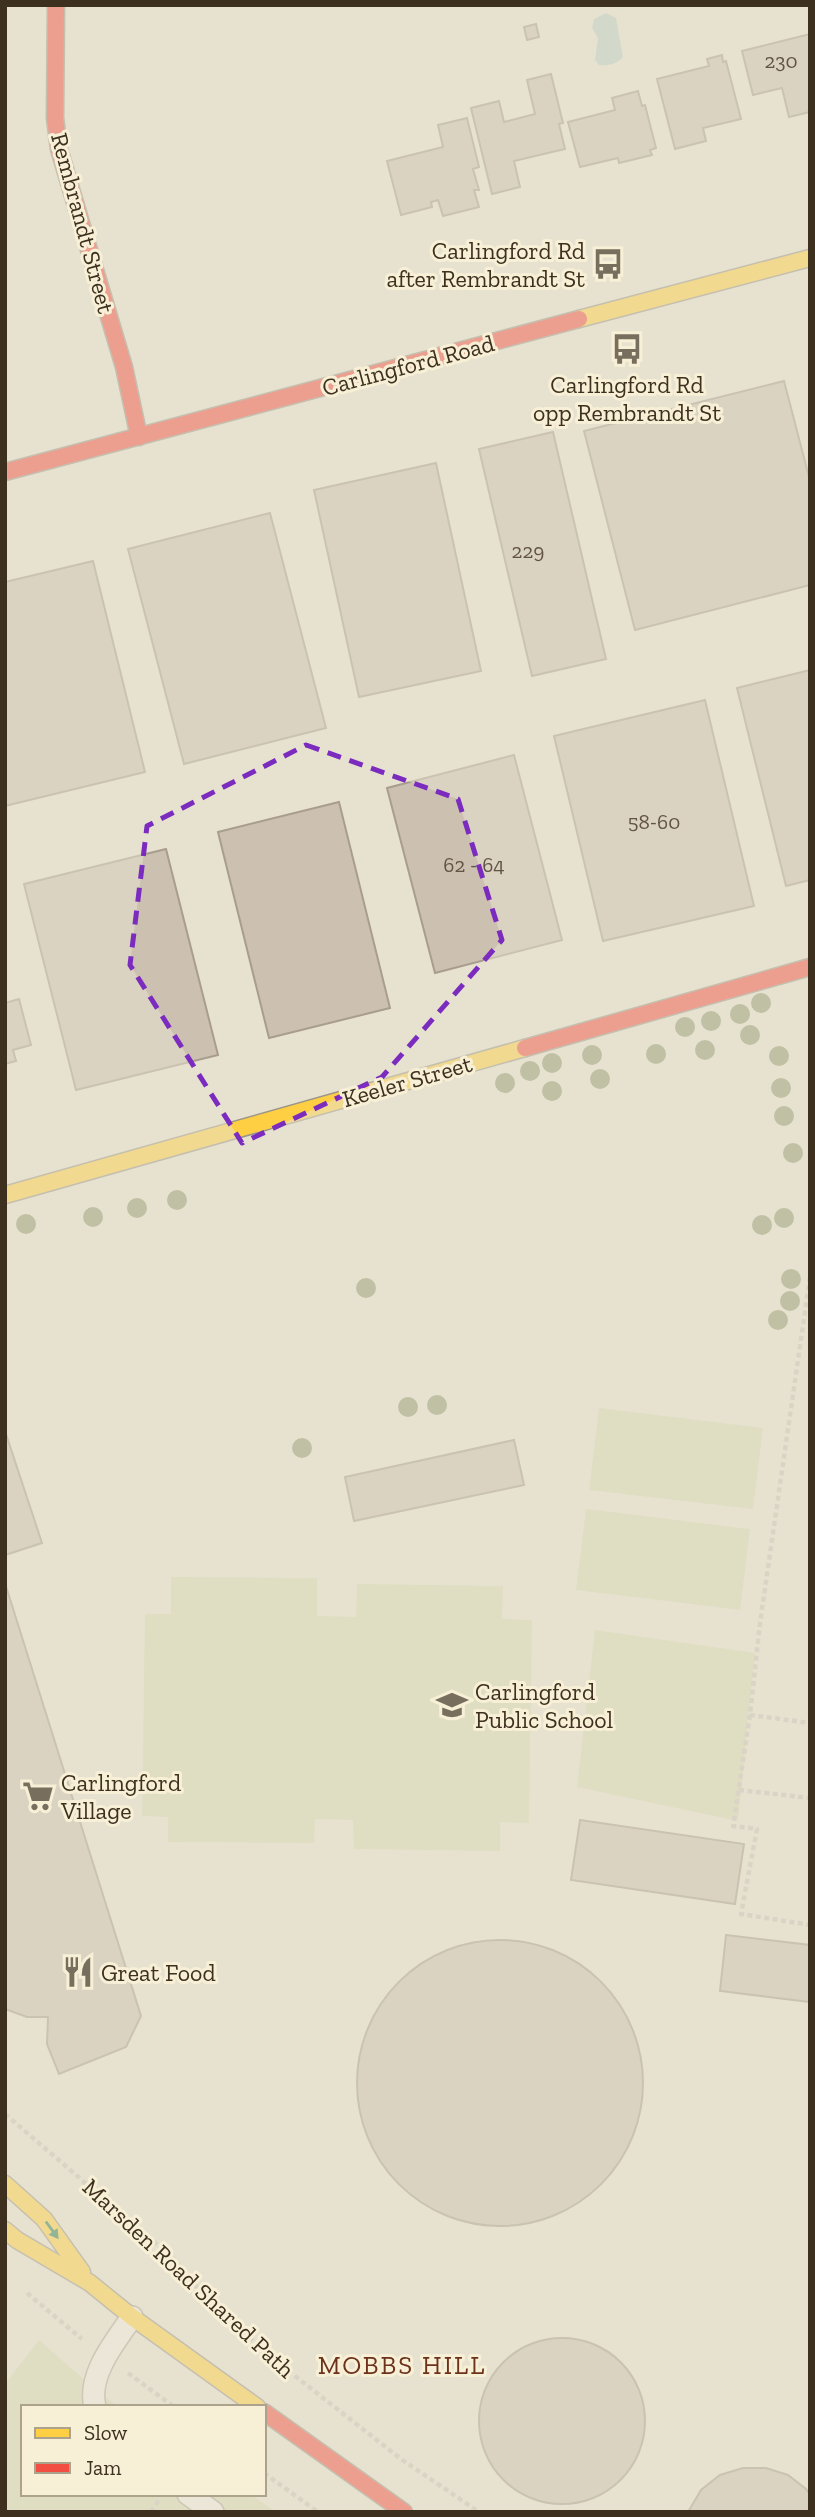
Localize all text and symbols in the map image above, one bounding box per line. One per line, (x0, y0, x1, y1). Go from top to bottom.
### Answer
house number: 230 (764, 48, 798, 73)
street label: Rembrandt Street (45, 130, 121, 316)
place label: Carlingford Rd after Rembrandt St (386, 236, 585, 293)
bus stop icon: Carlingford Rd after Rembrandt St (591, 247, 625, 281)
street label: Carlingford Road (319, 328, 497, 402)
bus stop icon: Carlingford Rd opp Rembrandt St (610, 332, 644, 366)
place label: Carlingford Rd opp Rembrandt St (533, 370, 721, 427)
house number: 229 (512, 538, 544, 563)
house number: 58-60 (628, 809, 680, 834)
house number: 62 - 64 (443, 852, 505, 877)
street label: Keeler Street (339, 1049, 475, 1113)
place label: Carlingford Public School (475, 1677, 613, 1734)
school or university icon: Carlingford Public School (435, 1688, 469, 1722)
place label: Carlingford Village (60, 1768, 181, 1825)
supermarket icon: Carlingford Village (21, 1779, 55, 1813)
restaurant icon: Great Food (61, 1955, 95, 1989)
place label: Great Food (101, 1958, 216, 1987)
street label: Marsden Road Shared Path (77, 2172, 301, 2384)
one-way arrow (44, 2221, 58, 2239)
district label: MOBBS HILL (318, 2349, 486, 2381)
legend (21, 2405, 266, 2496)
text: Slow (84, 2420, 127, 2445)
text: Jam (84, 2455, 121, 2480)

